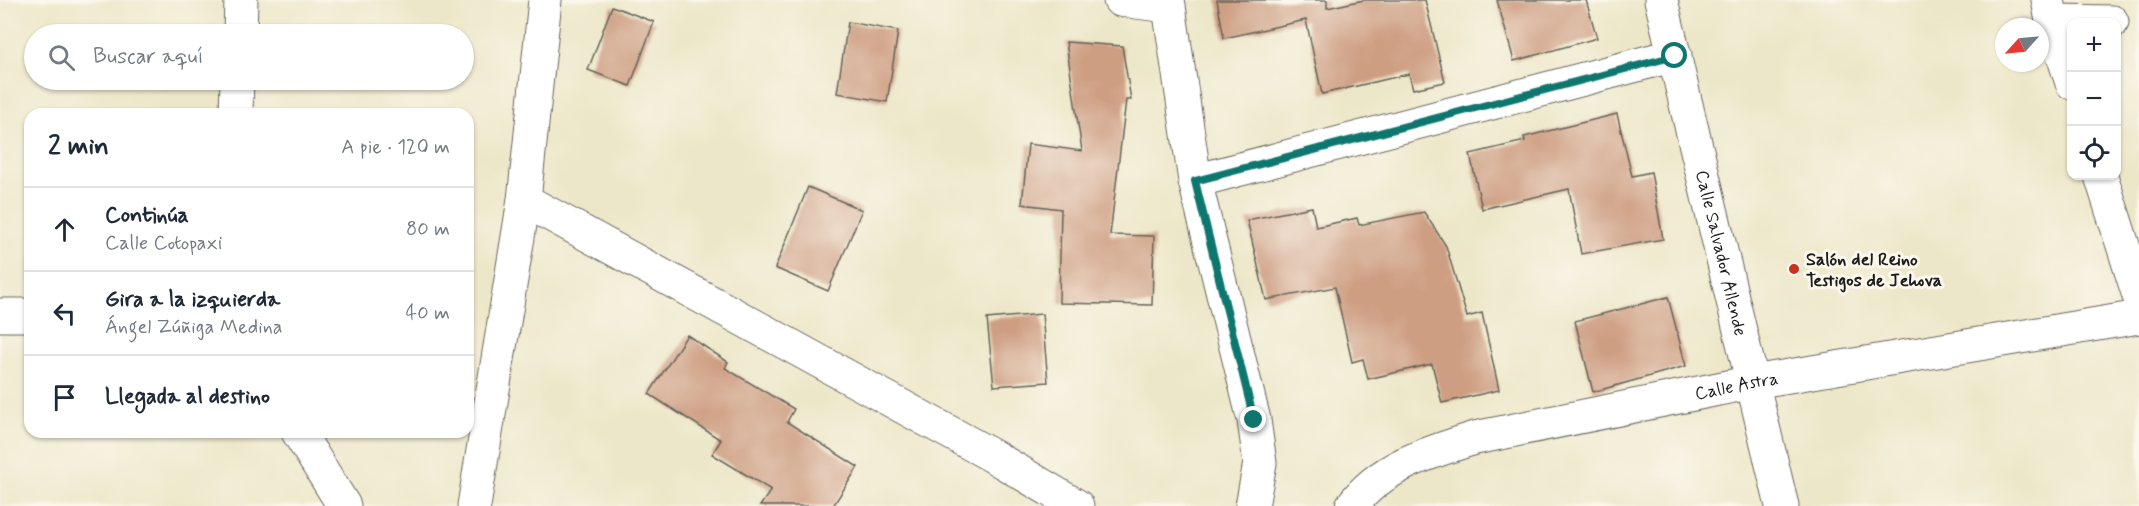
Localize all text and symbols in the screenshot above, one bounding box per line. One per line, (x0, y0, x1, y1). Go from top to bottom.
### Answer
north arrow (1995, 18, 2049, 72)
map controls (2067, 18, 2121, 180)
button: + (2067, 18, 2121, 72)
search box (24, 24, 474, 90)
icon: search (45, 41, 78, 74)
route start (1661, 42, 1687, 68)
text: Buscar aquí (93, 43, 204, 71)
button: − (2067, 72, 2121, 126)
button: locate (2067, 126, 2121, 180)
text: 2 min (48, 130, 109, 164)
text: A pie · 120 m (341, 134, 450, 161)
street label: Calle Salvador Allende (1689, 168, 1752, 338)
text: Continúa (105, 202, 189, 230)
icon: ahead (48, 213, 81, 246)
text: 80 m (406, 216, 450, 243)
text: Calle Cotopaxi (105, 230, 222, 257)
place label: Salón del Reino Testigos de Jehova (1806, 248, 1942, 293)
marker: Salón del Reino Testigos de Jehova (1787, 262, 1801, 276)
text: Gira a la izquierda (105, 286, 280, 314)
icon: left (48, 297, 81, 330)
text: 40 m (406, 300, 450, 327)
text: Ángel Zúñiga Medina (105, 314, 283, 341)
street label: Calle Astra (1693, 367, 1780, 406)
icon: arrive (48, 381, 81, 414)
text: Llegada al destino (105, 383, 270, 411)
route end (1240, 406, 1266, 432)

